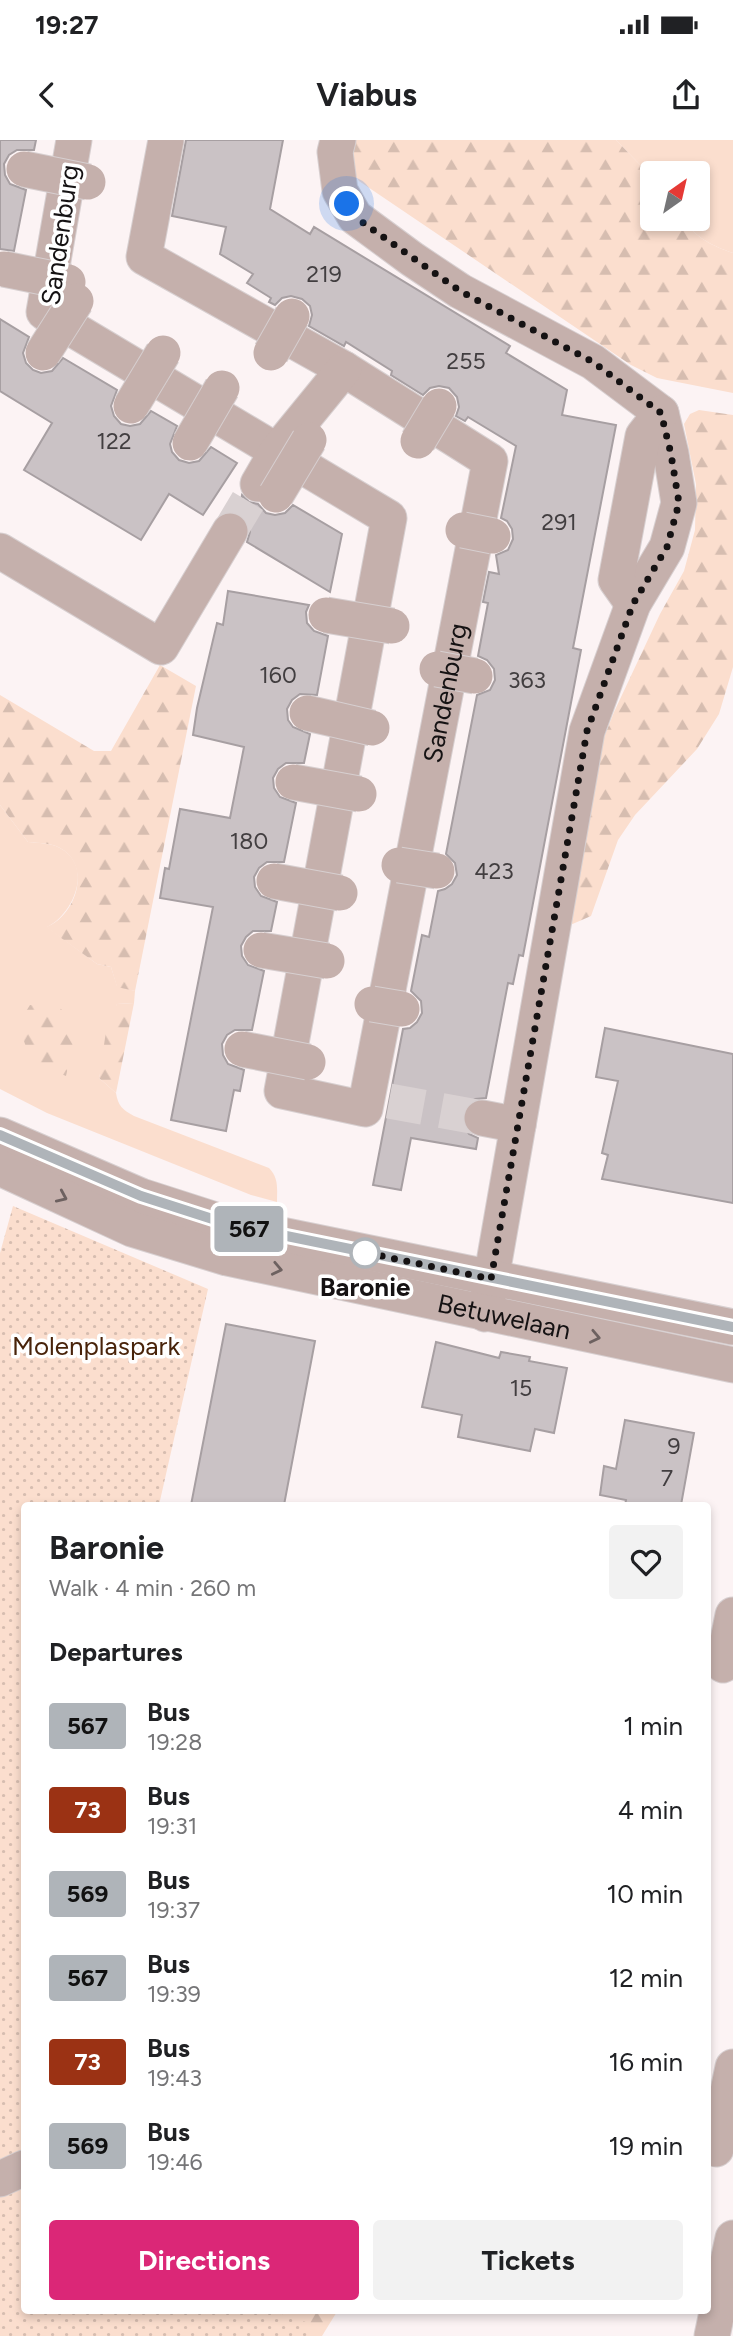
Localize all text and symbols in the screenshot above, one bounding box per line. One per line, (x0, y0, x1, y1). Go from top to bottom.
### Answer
text: 19:27 (35, 9, 98, 41)
icon: back (28, 76, 66, 114)
text: Viabus (316, 76, 417, 114)
icon: share (667, 76, 705, 114)
north arrow (640, 161, 710, 231)
map controls (640, 161, 710, 231)
street label: Sandenburg (34, 163, 86, 307)
your location (329, 186, 364, 221)
house number: 219 (306, 260, 342, 288)
house number: 255 (446, 347, 486, 375)
house number: 122 (96, 427, 132, 455)
house number: 291 (541, 508, 577, 536)
street label: Sandenburg (416, 620, 474, 765)
house number: 160 (259, 661, 297, 689)
house number: 363 (508, 666, 546, 694)
house number: 180 (230, 827, 268, 855)
house number: 423 (474, 857, 514, 885)
one-way arrow (55, 1189, 67, 1203)
line badge: 567 (209, 1206, 289, 1252)
text: 567 (228, 1214, 270, 1243)
marker: Baronie (350, 1238, 380, 1268)
one-way arrow (271, 1260, 283, 1275)
place label: Baronie (320, 1271, 410, 1303)
street label: Betuwelaan (435, 1287, 574, 1346)
one-way arrow (589, 1328, 601, 1343)
park label: Molenplaspark (12, 1330, 180, 1362)
house number: 15 (510, 1374, 532, 1402)
house number: 9 (667, 1432, 681, 1460)
house number: 7 (661, 1464, 673, 1492)
button: heart (609, 1525, 683, 1599)
text: Baronie (49, 1528, 164, 1567)
text: Walk · 4 min · 260 m (49, 1574, 256, 1602)
text: Departures (49, 1636, 183, 1668)
text: Bus (147, 1696, 190, 1728)
text: 1 min (623, 1710, 683, 1742)
text: 567 (67, 1711, 108, 1740)
text: 19:28 (147, 1728, 202, 1756)
text: Bus (147, 1780, 190, 1812)
text: 4 min (618, 1794, 683, 1826)
text: 73 (74, 1795, 101, 1824)
text: 19:31 (147, 1812, 197, 1840)
text: Bus (147, 1864, 190, 1896)
text: 10 min (607, 1878, 683, 1910)
text: 569 (67, 1879, 108, 1908)
text: 19:37 (147, 1896, 200, 1924)
text: Bus (147, 1948, 190, 1980)
text: 12 min (609, 1962, 683, 1994)
text: 567 (67, 1963, 108, 1992)
text: 19:39 (147, 1980, 201, 2008)
text: Bus (147, 2032, 190, 2064)
text: 16 min (608, 2046, 683, 2078)
text: 73 (74, 2047, 101, 2076)
text: 19:43 (147, 2064, 202, 2092)
text: Bus (147, 2116, 190, 2148)
text: 19 min (608, 2130, 683, 2162)
text: 569 (67, 2131, 108, 2160)
text: 19:46 (147, 2148, 203, 2176)
button: Directions (49, 2220, 359, 2300)
button: Tickets (373, 2220, 683, 2300)

